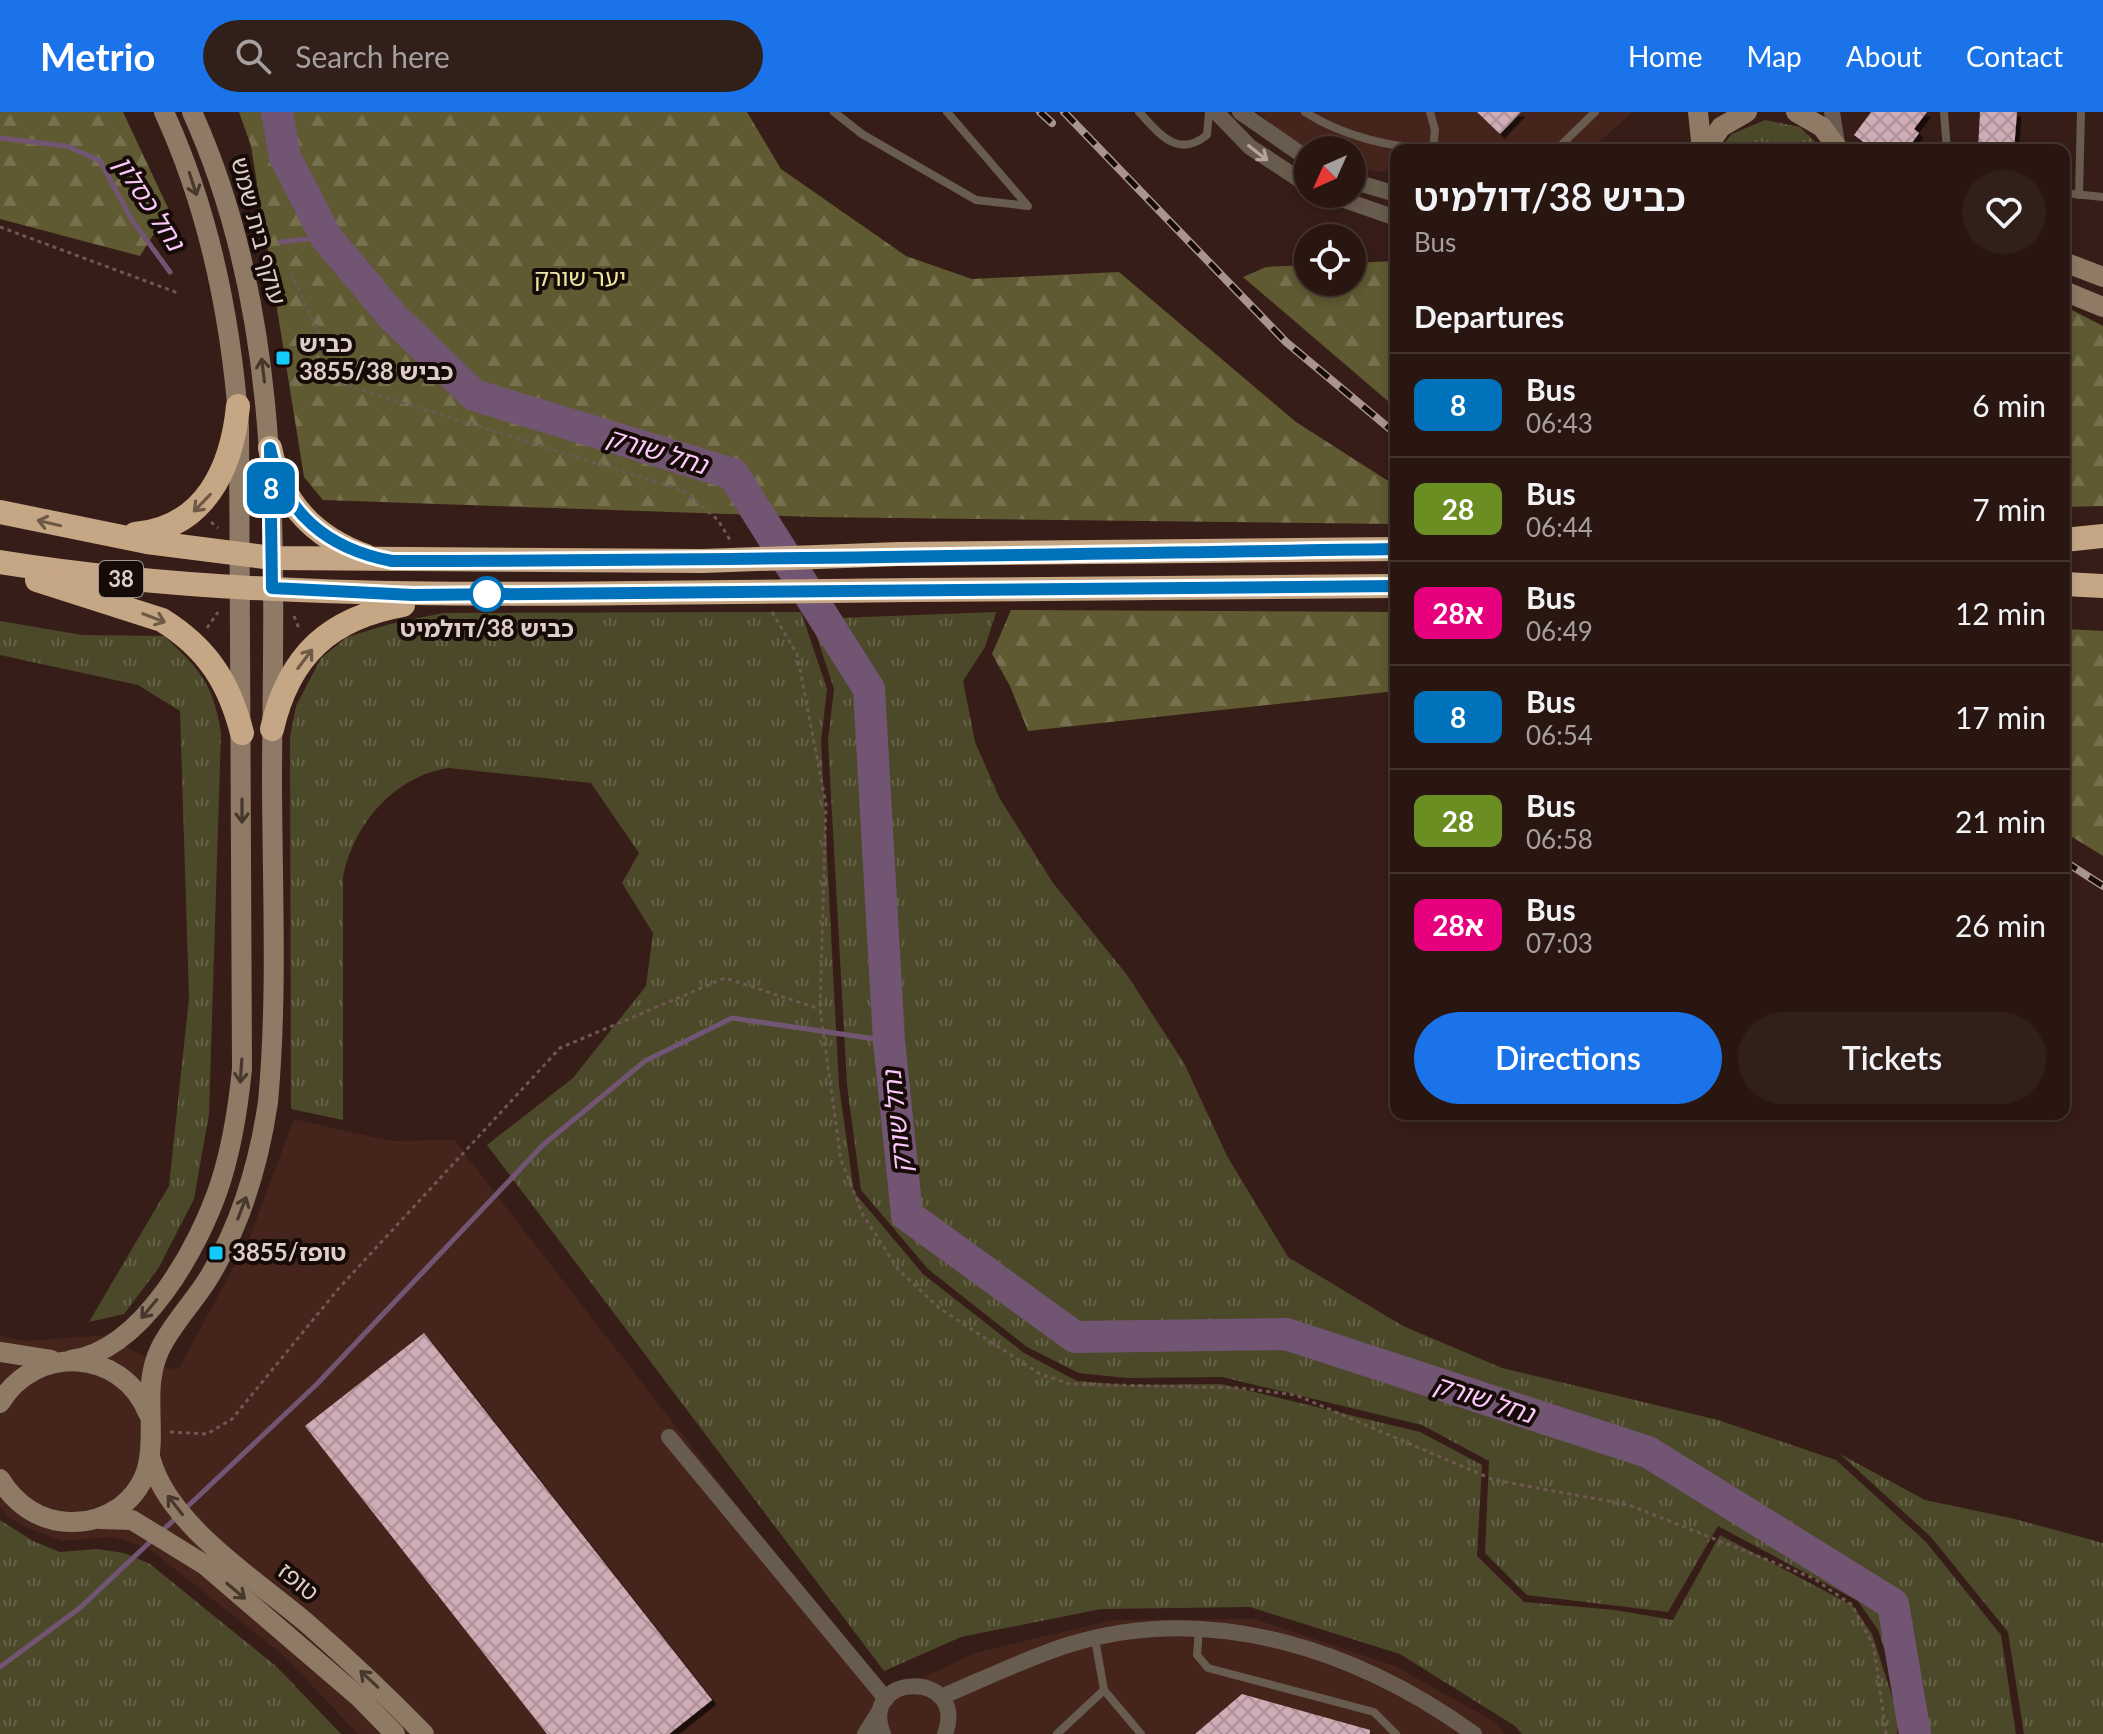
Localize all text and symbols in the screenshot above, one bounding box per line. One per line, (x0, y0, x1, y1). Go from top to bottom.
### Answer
search box (203, 20, 763, 92)
text: Metrio (40, 33, 155, 79)
icon: search (231, 34, 275, 78)
text: Search here (295, 38, 450, 74)
text: Home (1628, 39, 1703, 73)
text: Map (1747, 39, 1802, 73)
text: About (1846, 39, 1922, 73)
text: Contact (1966, 39, 2063, 73)
north arrow (1294, 136, 1366, 208)
map controls (1294, 136, 1366, 296)
one-way arrow (1247, 145, 1268, 162)
water label: נחל כסלון (107, 149, 193, 258)
street label: עוקף בית שמש (226, 154, 293, 307)
button: heart (1962, 170, 2046, 254)
one-way arrow (187, 172, 202, 197)
text: כביש 38/דולמיט (1414, 173, 1686, 219)
button: locate (1294, 224, 1366, 296)
text: Bus (1414, 226, 1456, 258)
park label: יער שורק (534, 262, 626, 291)
text: Departures (1414, 298, 1564, 334)
place label: כביש 3855/כביש 38 (299, 328, 453, 385)
marker: כביש 3855/כביש 38 (274, 349, 292, 367)
one-way arrow (255, 358, 270, 383)
text: Bus (1526, 371, 1576, 407)
text: 6 min (1972, 387, 2046, 423)
text: 8 (1450, 388, 1466, 422)
text: 06:43 (1526, 407, 1593, 439)
water label: נחל שורק (603, 420, 713, 481)
line badge: 8 (245, 462, 297, 514)
text: 8 (263, 471, 279, 505)
text: Bus (1526, 475, 1576, 511)
text: 7 min (1972, 491, 2046, 527)
text: 28 (1442, 492, 1474, 526)
one-way arrow (193, 493, 212, 512)
text: 06:44 (1526, 511, 1593, 543)
one-way arrow (37, 515, 62, 530)
road number: 38 (99, 561, 143, 597)
marker: כביש 38/דולמיט (470, 577, 504, 611)
text: Bus (1526, 579, 1576, 615)
text: 12 min (1955, 595, 2046, 631)
text: 28א (1432, 596, 1484, 630)
one-way arrow (141, 612, 166, 626)
place label: כביש 38/דולמיט (400, 613, 574, 642)
text: 06:49 (1526, 615, 1593, 647)
one-way arrow (296, 649, 313, 670)
text: Bus (1526, 683, 1576, 719)
text: 17 min (1955, 699, 2046, 735)
text: 8 (1450, 700, 1466, 734)
text: 06:54 (1526, 719, 1593, 751)
text: Bus (1526, 787, 1576, 823)
one-way arrow (234, 797, 250, 824)
text: 21 min (1955, 803, 2046, 839)
text: 28 (1442, 804, 1474, 838)
text: 06:58 (1526, 823, 1593, 855)
text: Bus (1526, 891, 1576, 927)
text: 26 min (1955, 907, 2046, 943)
text: 28א (1432, 908, 1484, 942)
text: 07:03 (1526, 927, 1593, 959)
button: Directions (1414, 1012, 1722, 1104)
button: Tickets (1738, 1012, 2046, 1104)
one-way arrow (233, 1057, 248, 1084)
water label: נחל שורק (874, 1067, 917, 1175)
one-way arrow (236, 1196, 250, 1221)
place label: 3855/טופז (232, 1237, 346, 1266)
marker: 3855/טופז (207, 1244, 225, 1262)
one-way arrow (140, 1298, 158, 1319)
water label: נחל שורק (1430, 1367, 1540, 1430)
one-way arrow (167, 1495, 184, 1516)
street label: טופז (273, 1556, 325, 1606)
one-way arrow (225, 1582, 245, 1600)
one-way arrow (359, 1669, 379, 1688)

